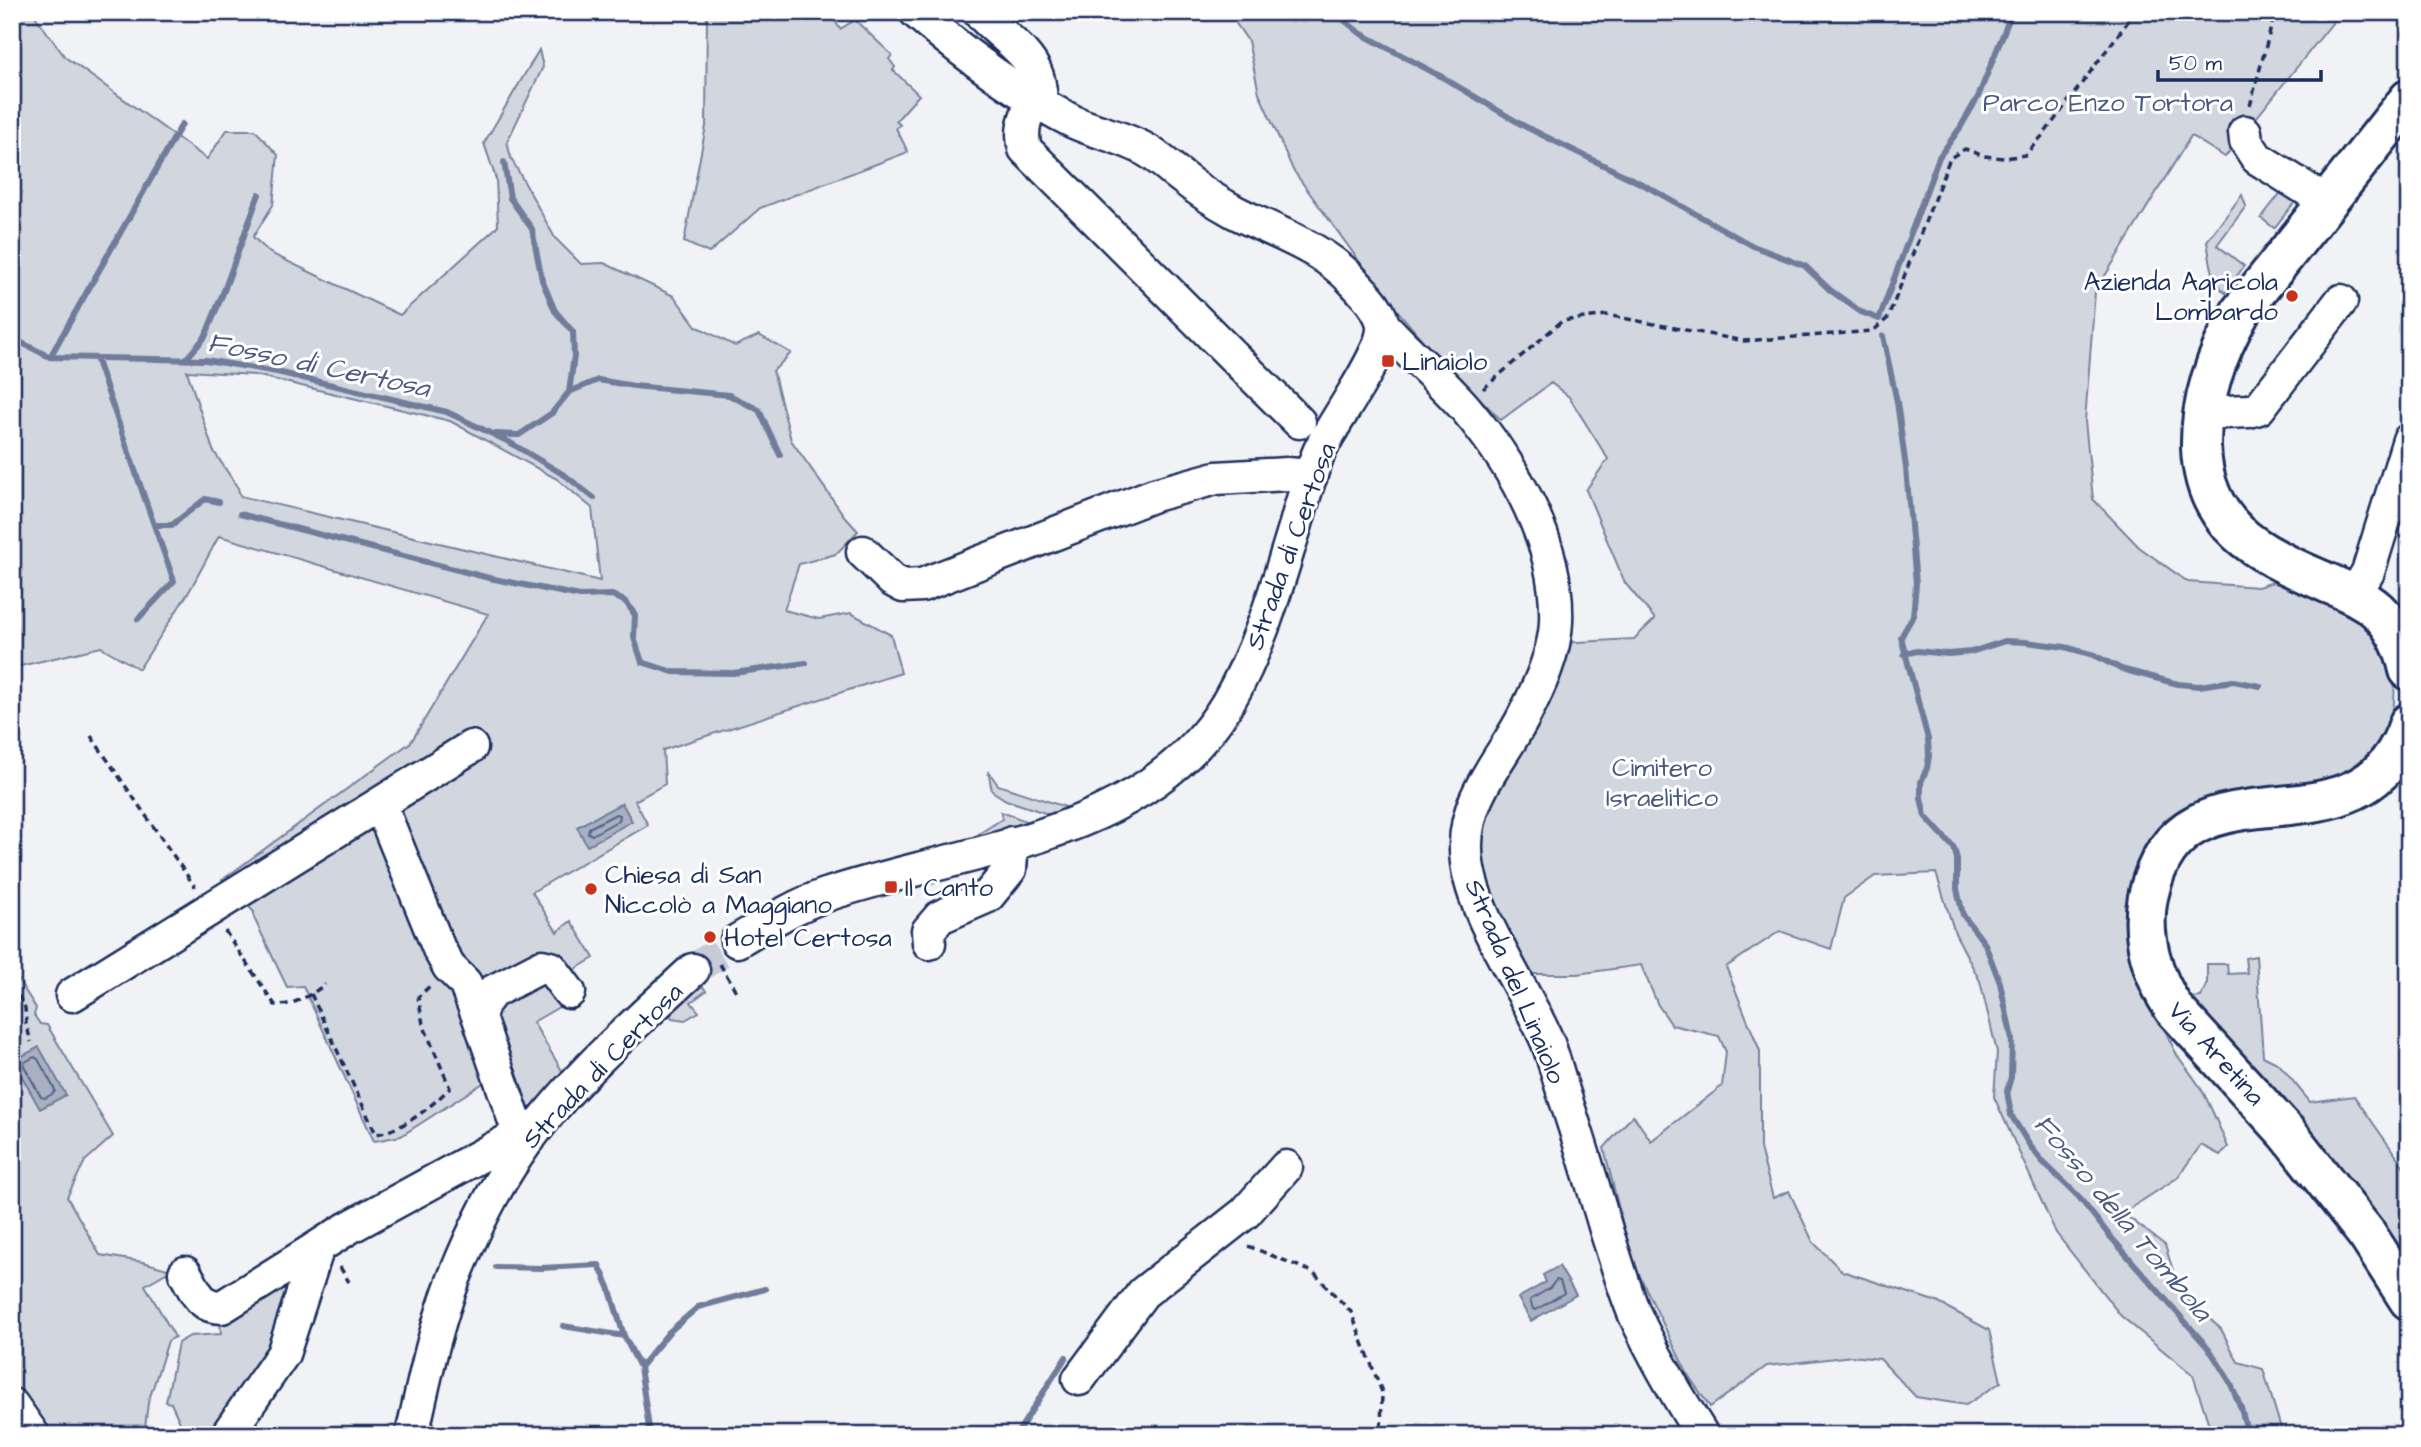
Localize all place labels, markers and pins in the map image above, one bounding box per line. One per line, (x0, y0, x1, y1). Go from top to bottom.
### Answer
place label: Azienda Agricola Lombardo (2084, 264, 2278, 330)
marker: Azienda Agricola Lombardo (2284, 288, 2300, 304)
place label: Linaiolo (1402, 344, 1488, 380)
marker: Linaiolo (1380, 353, 1396, 369)
place label: Chiesa di San Niccolò a Maggiano (605, 857, 832, 925)
place label: Il Canto (905, 870, 994, 906)
marker: Il Canto (883, 879, 899, 895)
marker: Chiesa di San Niccolò a Maggiano (583, 881, 599, 897)
place label: Hotel Certosa (724, 920, 892, 956)
marker: Hotel Certosa (702, 929, 718, 945)

